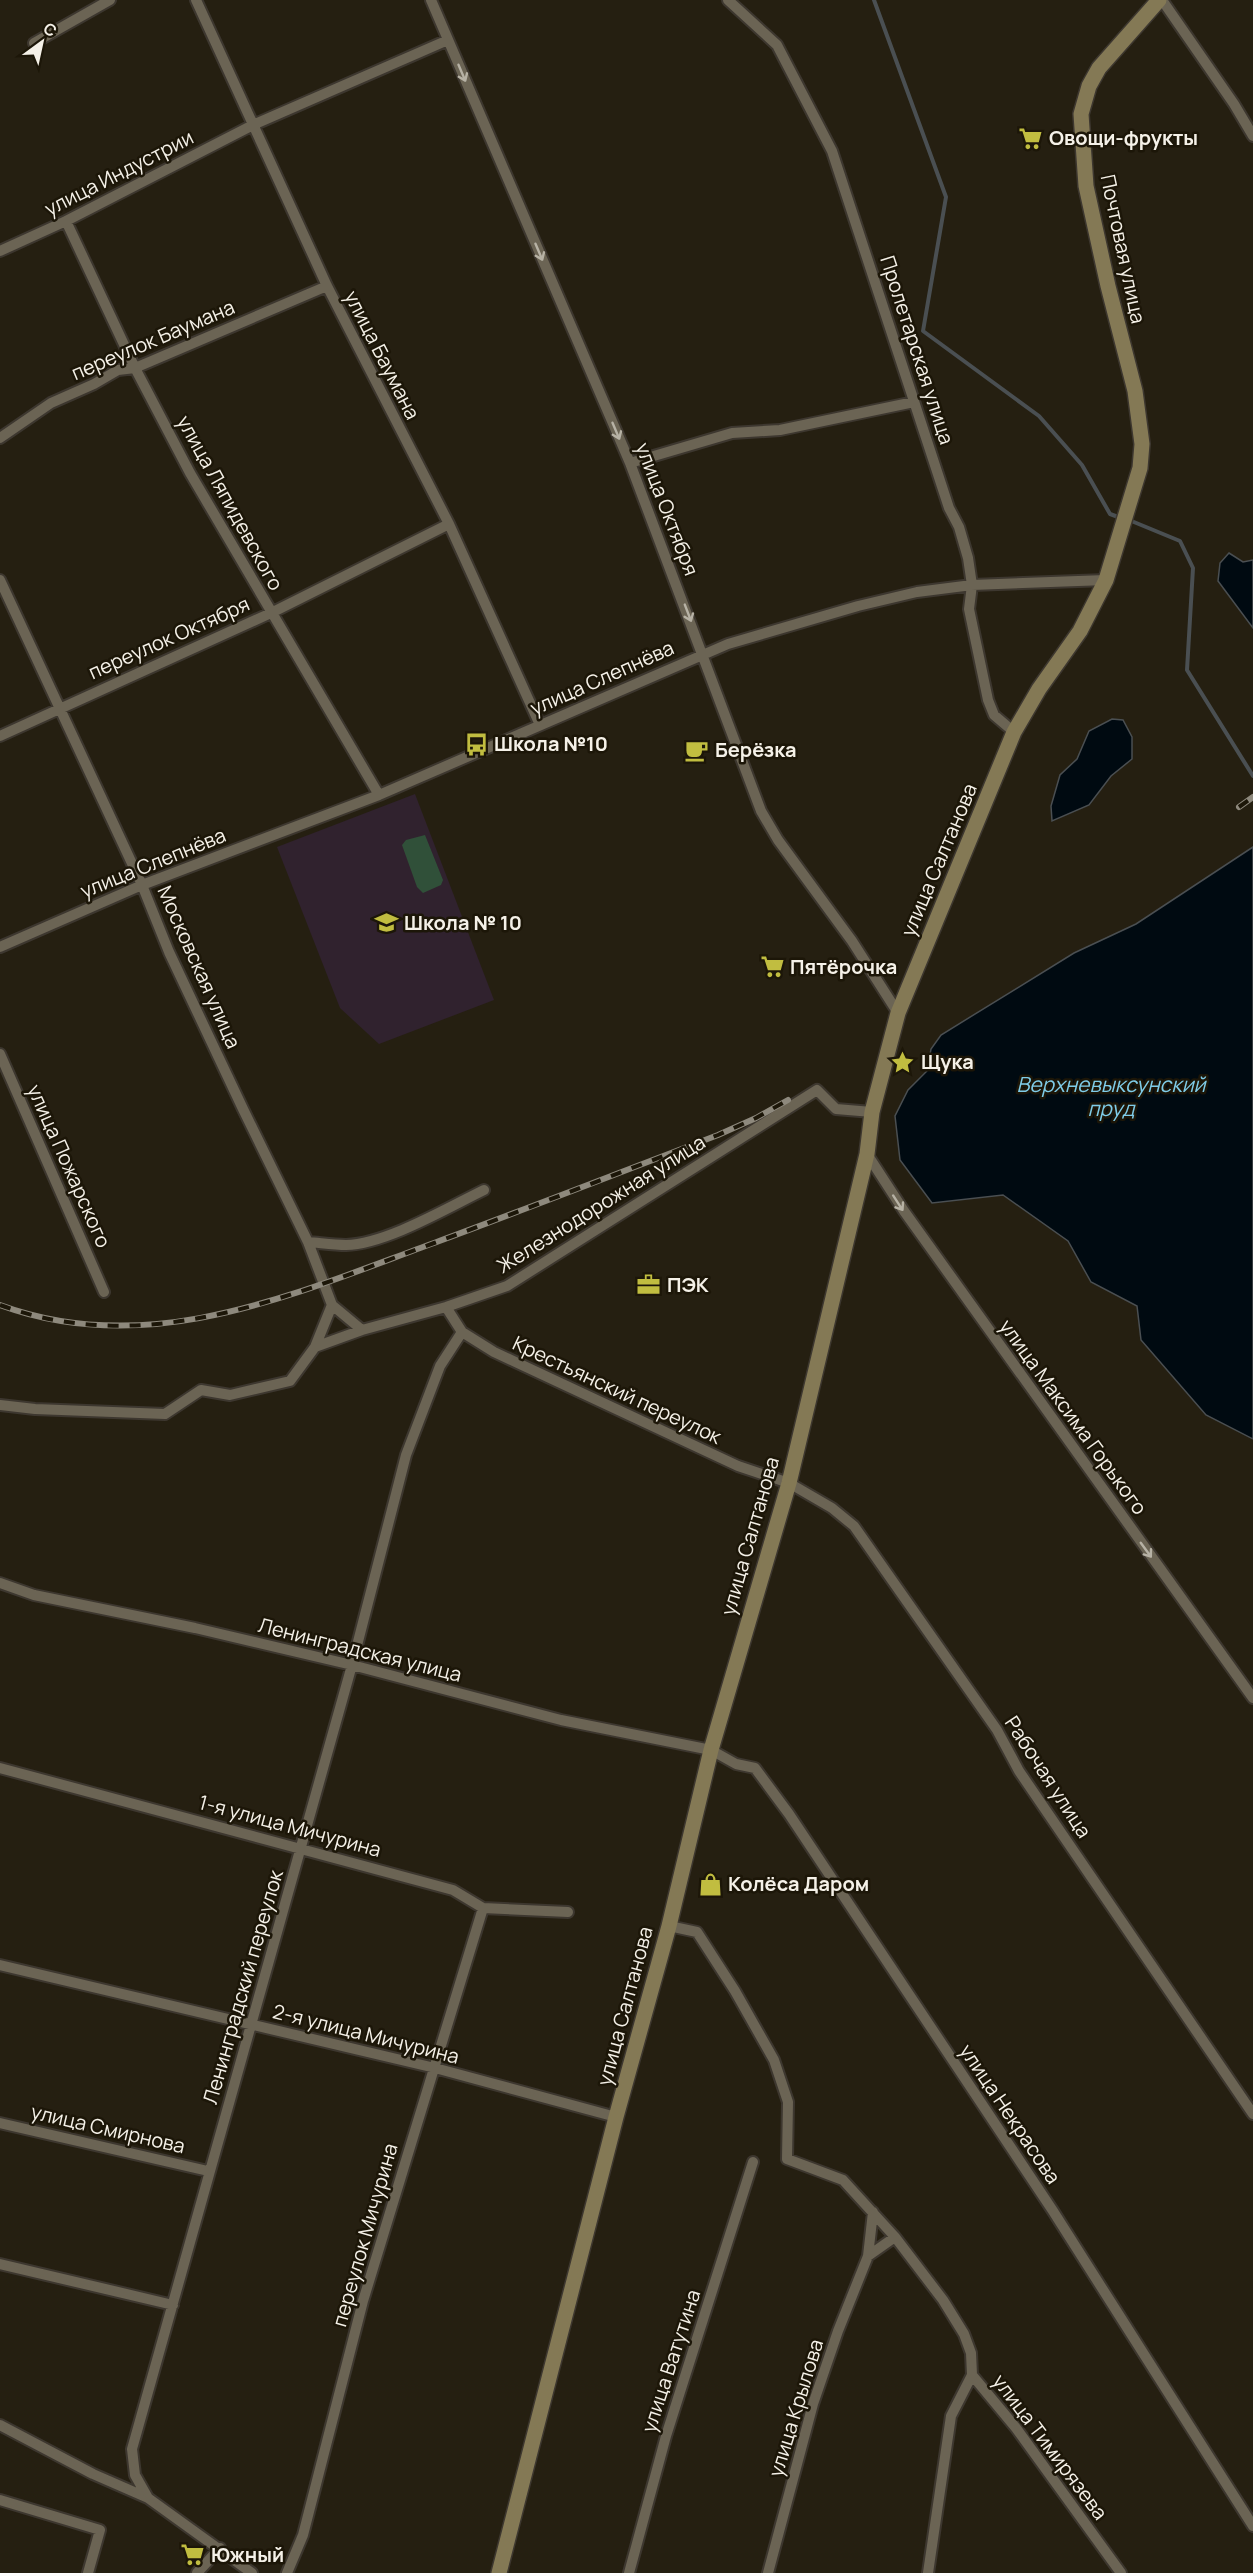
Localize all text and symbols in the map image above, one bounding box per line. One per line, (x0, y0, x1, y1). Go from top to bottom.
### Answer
north arrow (12, 12, 72, 72)
text: С (39, 17, 61, 42)
one-way arrow (457, 63, 468, 82)
street label: улица Индустрии (40, 123, 198, 222)
place label: Овощи-фрукты (1049, 124, 1198, 151)
supermarket icon: Овощи-фрукты (1018, 125, 1044, 151)
street label: Почтовая улица (1095, 172, 1152, 326)
one-way arrow (534, 242, 545, 261)
street label: Пролетарская улица (874, 252, 961, 448)
street label: улица Баумана (338, 286, 427, 424)
street label: переулок Баумана (67, 293, 239, 386)
street label: улица Ляпидевского (171, 410, 290, 595)
one-way arrow (611, 422, 623, 440)
street label: улица Октября (630, 439, 705, 579)
street label: переулок Октября (84, 590, 254, 685)
one-way arrow (683, 603, 694, 621)
street label: улица Слепнёва (526, 634, 678, 721)
place label: Школа №10 (494, 730, 608, 757)
bus stop icon: Школа №10 (463, 731, 489, 757)
place label: Берёзка (715, 736, 796, 763)
cafe icon: Берёзка (684, 737, 710, 763)
street label: улица Салтанова (894, 779, 983, 940)
street label: улица Слепнёва (76, 821, 230, 904)
street label: Московская улица (151, 881, 248, 1053)
place label: Школа № 10 (404, 909, 522, 936)
school or university icon: Школа № 10 (373, 910, 399, 936)
place label: Пятёрочка (790, 953, 897, 980)
supermarket icon: Пятёрочка (759, 954, 785, 980)
place label: Щука (921, 1048, 974, 1075)
place icon: Щука (890, 1049, 916, 1075)
water label: Верхневыксунский пруд (1016, 1070, 1208, 1122)
street label: улица Пожарского (21, 1080, 118, 1252)
street label: Железнодорожная улица (491, 1128, 710, 1279)
one-way arrow (892, 1195, 905, 1212)
place label: ПЭК (667, 1271, 709, 1298)
office icon: ПЭК (636, 1272, 662, 1298)
street label: улица Максима Горького (993, 1314, 1154, 1520)
street label: Крестьянский переулок (508, 1329, 727, 1450)
street label: улица Салтанова (714, 1453, 785, 1618)
one-way arrow (1140, 1541, 1152, 1558)
street label: Ленинградская улица (256, 1611, 465, 1688)
street label: Рабочая улица (999, 1711, 1098, 1843)
street label: 1-я улица Мичурина (196, 1788, 384, 1863)
street label: Ленинградский переулок (196, 1866, 289, 2107)
place label: Колёса Даром (728, 1870, 869, 1897)
shop icon: Колёса Даром (697, 1871, 723, 1897)
street label: улица Салтанова (590, 1923, 659, 2088)
street label: 2-я улица Мичурина (270, 1997, 462, 2070)
street label: улица Некрасова (954, 2039, 1067, 2189)
street label: улица Смирнова (28, 2098, 188, 2159)
street label: переулок Мичурина (325, 2140, 404, 2330)
street label: улица Ватутина (635, 2286, 706, 2436)
street label: улица Крылова (762, 2336, 829, 2480)
street label: улица Тимирязева (987, 2368, 1114, 2525)
place label: Южный (211, 2541, 284, 2568)
supermarket icon: Южный (180, 2542, 206, 2568)

